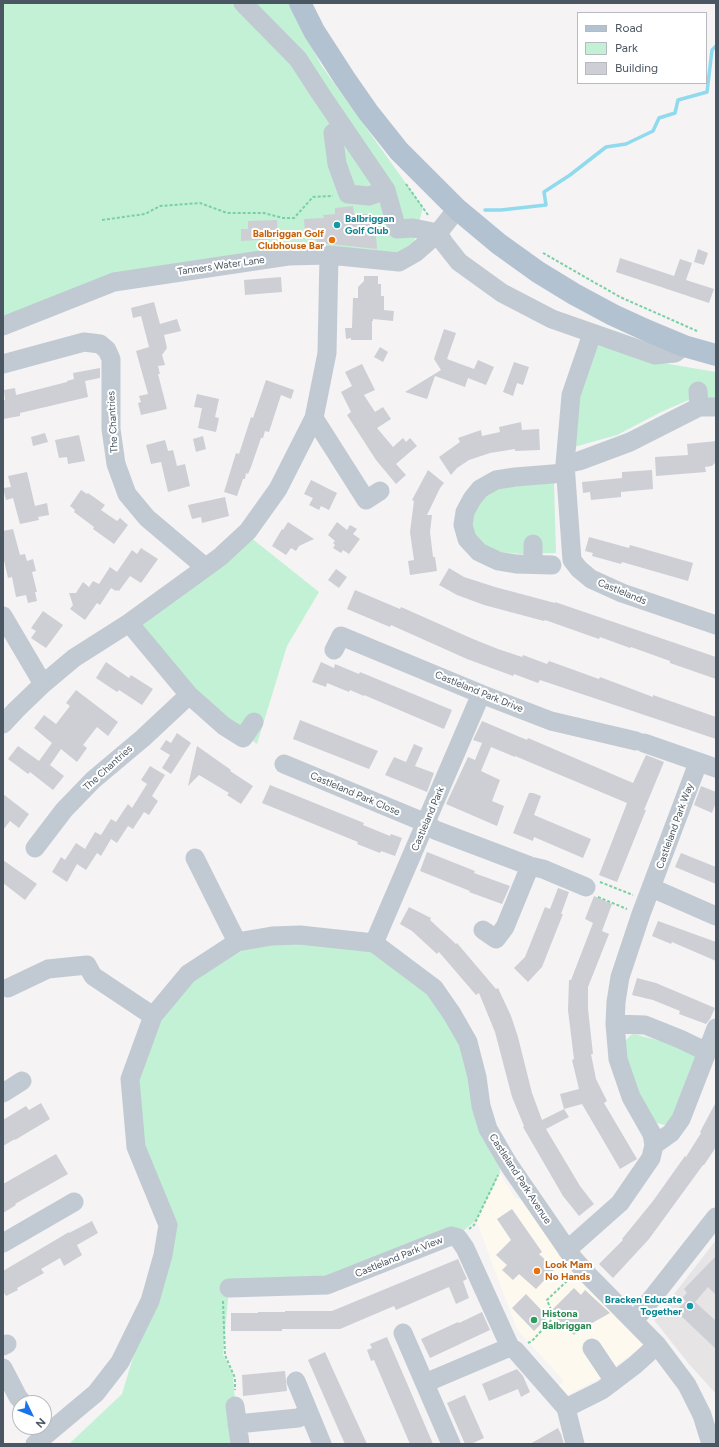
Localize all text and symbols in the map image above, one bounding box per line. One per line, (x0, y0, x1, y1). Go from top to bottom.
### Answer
legend (577, 12, 707, 84)
text: Road (615, 21, 643, 35)
text: Park (615, 41, 638, 55)
text: Building (615, 61, 658, 75)
place label: Balbriggan Golf Club (345, 213, 394, 236)
marker: Balbriggan Golf Club (332, 220, 342, 230)
place label: Balbriggan Golf Clubhouse Bar (253, 228, 324, 252)
marker: Balbriggan Golf Clubhouse Bar (327, 235, 337, 245)
street label: Tanners Water Lane (177, 254, 265, 278)
street label: The Chantries (105, 391, 121, 453)
street label: Castlelands (596, 577, 648, 607)
street label: Castleland Park Drive (433, 669, 525, 715)
street label: The Chantries (81, 743, 135, 793)
street label: Castleland Park Close (308, 770, 402, 818)
street label: Castleland Park Way (654, 781, 696, 871)
street label: Castleland Park (409, 785, 447, 853)
street label: Castleland Park Avenue (486, 1132, 554, 1226)
street label: Castleland Park View (353, 1234, 445, 1280)
place label: Look Mam No Hands (545, 1259, 592, 1282)
marker: Look Mam No Hands (532, 1266, 542, 1276)
place label: Bracken Educate Together (605, 1294, 682, 1318)
marker: Bracken Educate Together (685, 1301, 695, 1311)
place label: Histona Balbriggan (542, 1308, 591, 1332)
marker: Histona Balbriggan (529, 1315, 539, 1325)
north arrow (12, 1395, 52, 1435)
text: N (33, 1415, 48, 1430)

